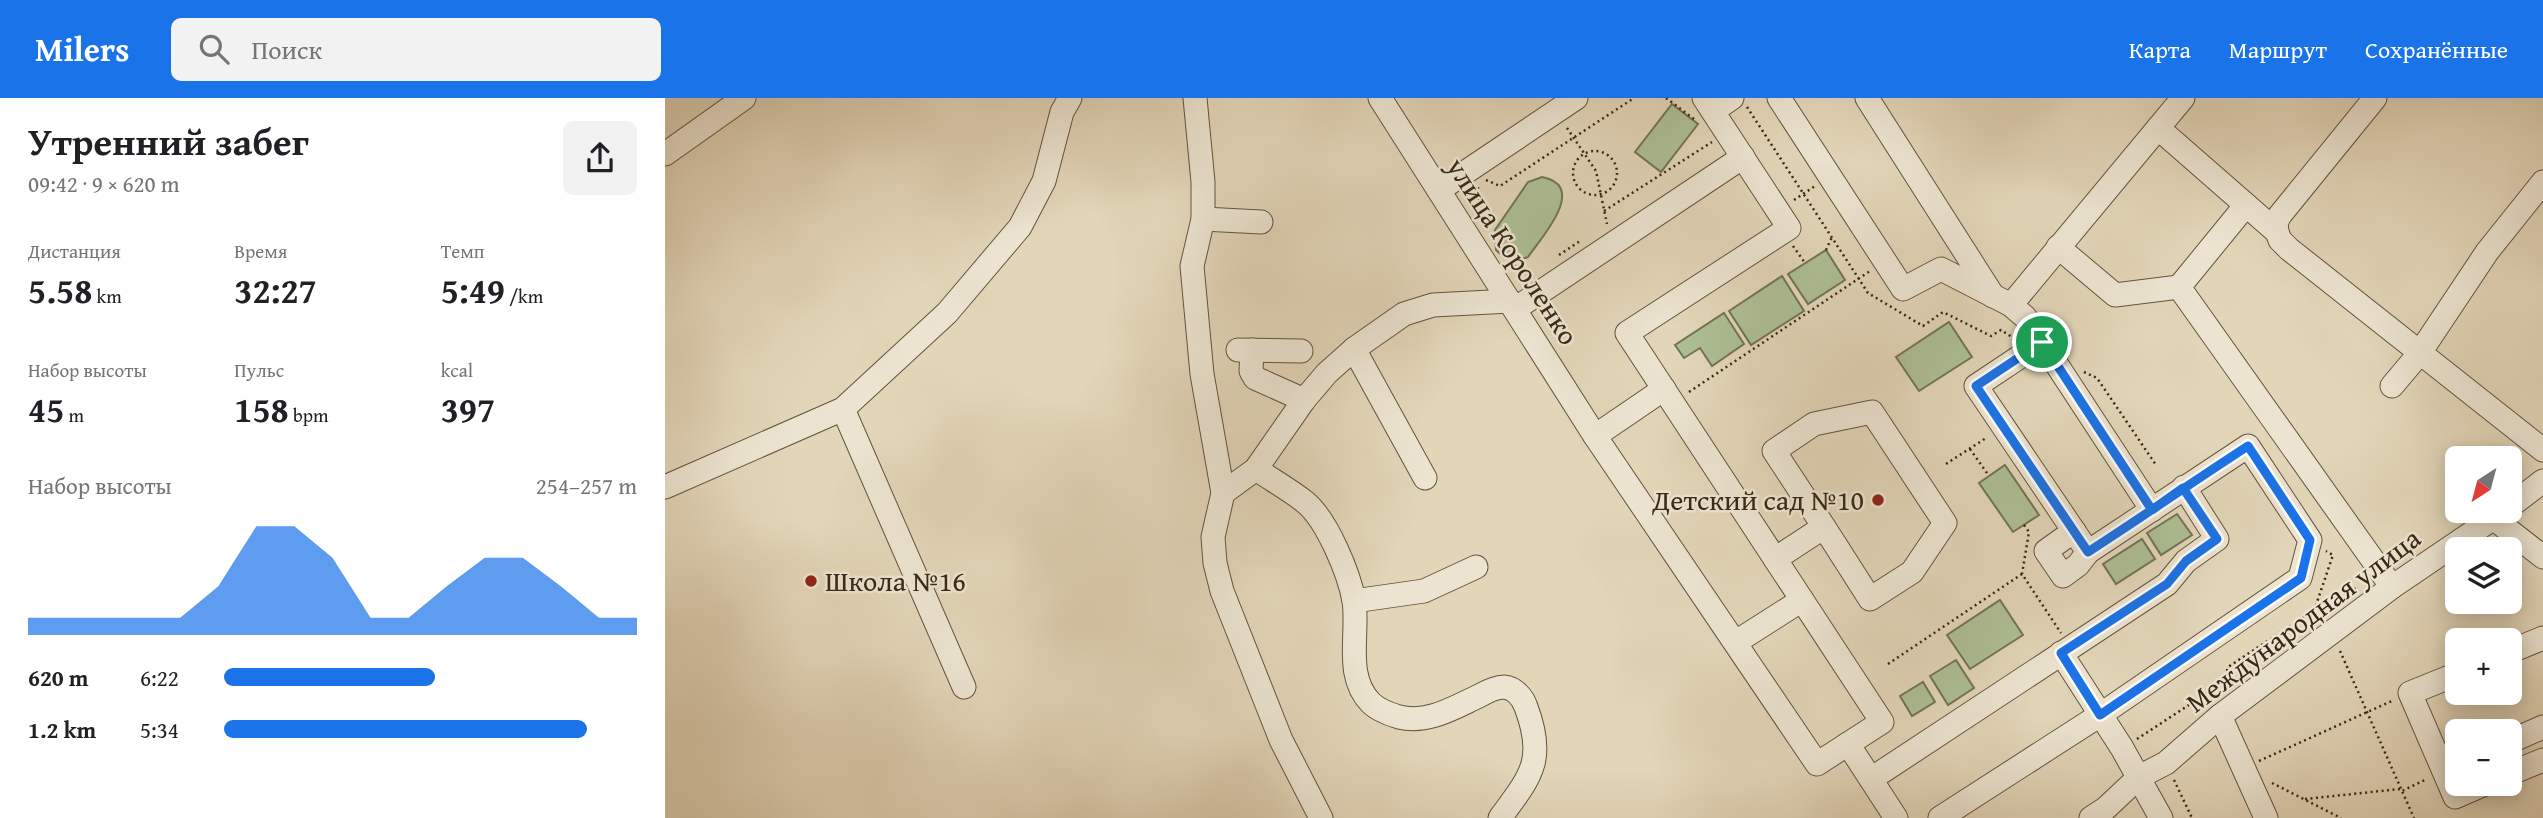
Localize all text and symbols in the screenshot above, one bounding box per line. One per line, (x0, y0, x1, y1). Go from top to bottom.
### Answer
search box (171, 18, 661, 81)
text: Milers (35, 25, 129, 73)
icon: search (195, 30, 233, 68)
text: Поиск (251, 30, 322, 69)
text: Карта (2129, 32, 2191, 67)
text: Маршрут (2229, 32, 2327, 67)
text: Сохранённые (2365, 32, 2508, 67)
text: Утренний забег (28, 113, 309, 169)
button: share (563, 121, 637, 195)
street label: улица Короленко (1437, 148, 1590, 353)
text: 09:42 · 9 × 620 m (28, 167, 180, 200)
text: Дистанция (28, 237, 121, 265)
text: Время (234, 237, 287, 265)
text: Темп (441, 237, 485, 265)
text: 5.58 (28, 265, 92, 316)
text: 32:27 (234, 265, 317, 316)
text: 5:49 (441, 265, 505, 316)
text: km (92, 282, 122, 310)
text: /km (505, 282, 543, 310)
pin (2012, 312, 2072, 372)
icon: arrive (2023, 323, 2061, 361)
text: Набор высоты (28, 356, 147, 384)
text: Пульс (234, 356, 284, 384)
text: kcal (441, 356, 473, 384)
text: 45 (28, 384, 64, 435)
text: 158 (234, 384, 289, 435)
text: 397 (441, 384, 495, 435)
text: m (64, 401, 84, 429)
text: bpm (289, 401, 329, 429)
north arrow (2445, 446, 2522, 523)
map controls (2445, 446, 2522, 796)
text: Набор высоты (28, 469, 172, 502)
text: 254–257 m (536, 469, 637, 502)
place label: Детский сад №10 (1651, 479, 1864, 520)
marker: Детский сад №10 (1870, 492, 1886, 508)
street label: Международная улица (2177, 517, 2429, 722)
button: layers (2445, 537, 2522, 614)
place label: Школа №16 (825, 560, 966, 601)
marker: Школа №16 (803, 573, 819, 589)
button: + (2445, 628, 2522, 705)
text: 620 m (28, 661, 89, 694)
text: 6:22 (140, 661, 179, 694)
text: 1.2 km (28, 713, 96, 746)
text: 5:34 (140, 713, 179, 746)
button: − (2445, 719, 2522, 796)

